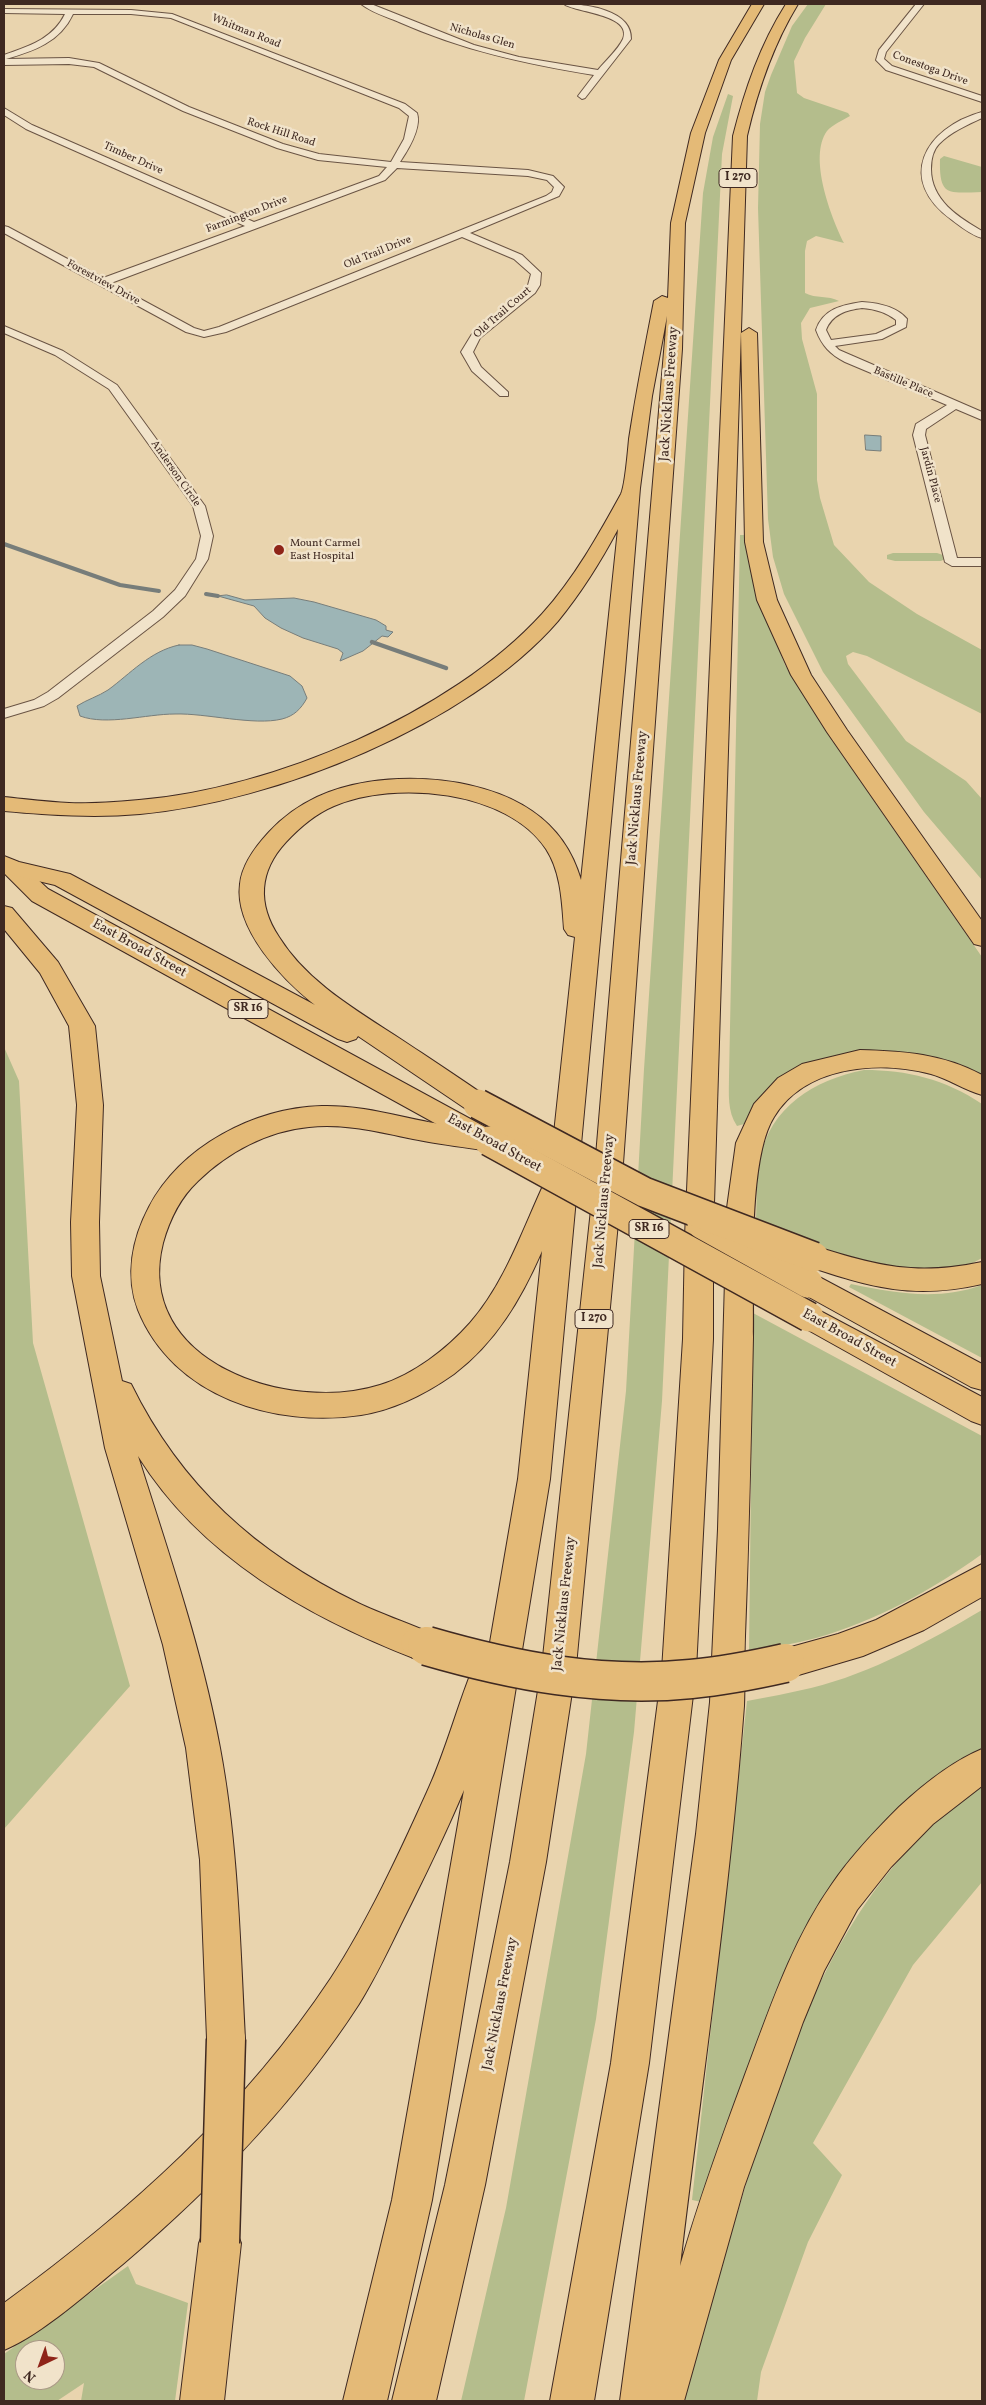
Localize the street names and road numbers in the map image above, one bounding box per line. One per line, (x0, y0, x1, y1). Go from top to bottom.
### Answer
street label: Whitman Road (209, 12, 283, 52)
street label: Nicholas Glen (448, 21, 516, 53)
street label: Conestoga Drive (890, 49, 970, 89)
street label: Rock Hill Road (245, 116, 317, 150)
street label: Timber Drive (101, 140, 165, 178)
road number: I 270 (719, 168, 757, 188)
street label: Farmington Drive (204, 193, 290, 237)
street label: Old Trail Drive (342, 233, 414, 273)
street label: Forestview Drive (64, 257, 142, 309)
street label: Old Trail Court (471, 284, 535, 342)
street label: Jack Nicklaus Freeway (657, 326, 683, 462)
street label: Bastille Place (871, 365, 935, 401)
street label: Anderson Circle (147, 438, 203, 510)
street label: Jardin Place (916, 446, 944, 504)
street label: Jack Nicklaus Freeway (624, 730, 652, 866)
street label: East Broad Street (89, 916, 189, 982)
road number: SR 16 (228, 1000, 268, 1019)
street label: East Broad Street (444, 1111, 544, 1177)
street label: Jack Nicklaus Freeway (591, 1133, 619, 1269)
road number: SR 16 (629, 1220, 669, 1238)
street label: East Broad Street (799, 1306, 899, 1372)
road number: I 270 (575, 1310, 613, 1328)
street label: Jack Nicklaus Freeway (550, 1536, 580, 1672)
street label: Jack Nicklaus Freeway (480, 1936, 522, 2072)

